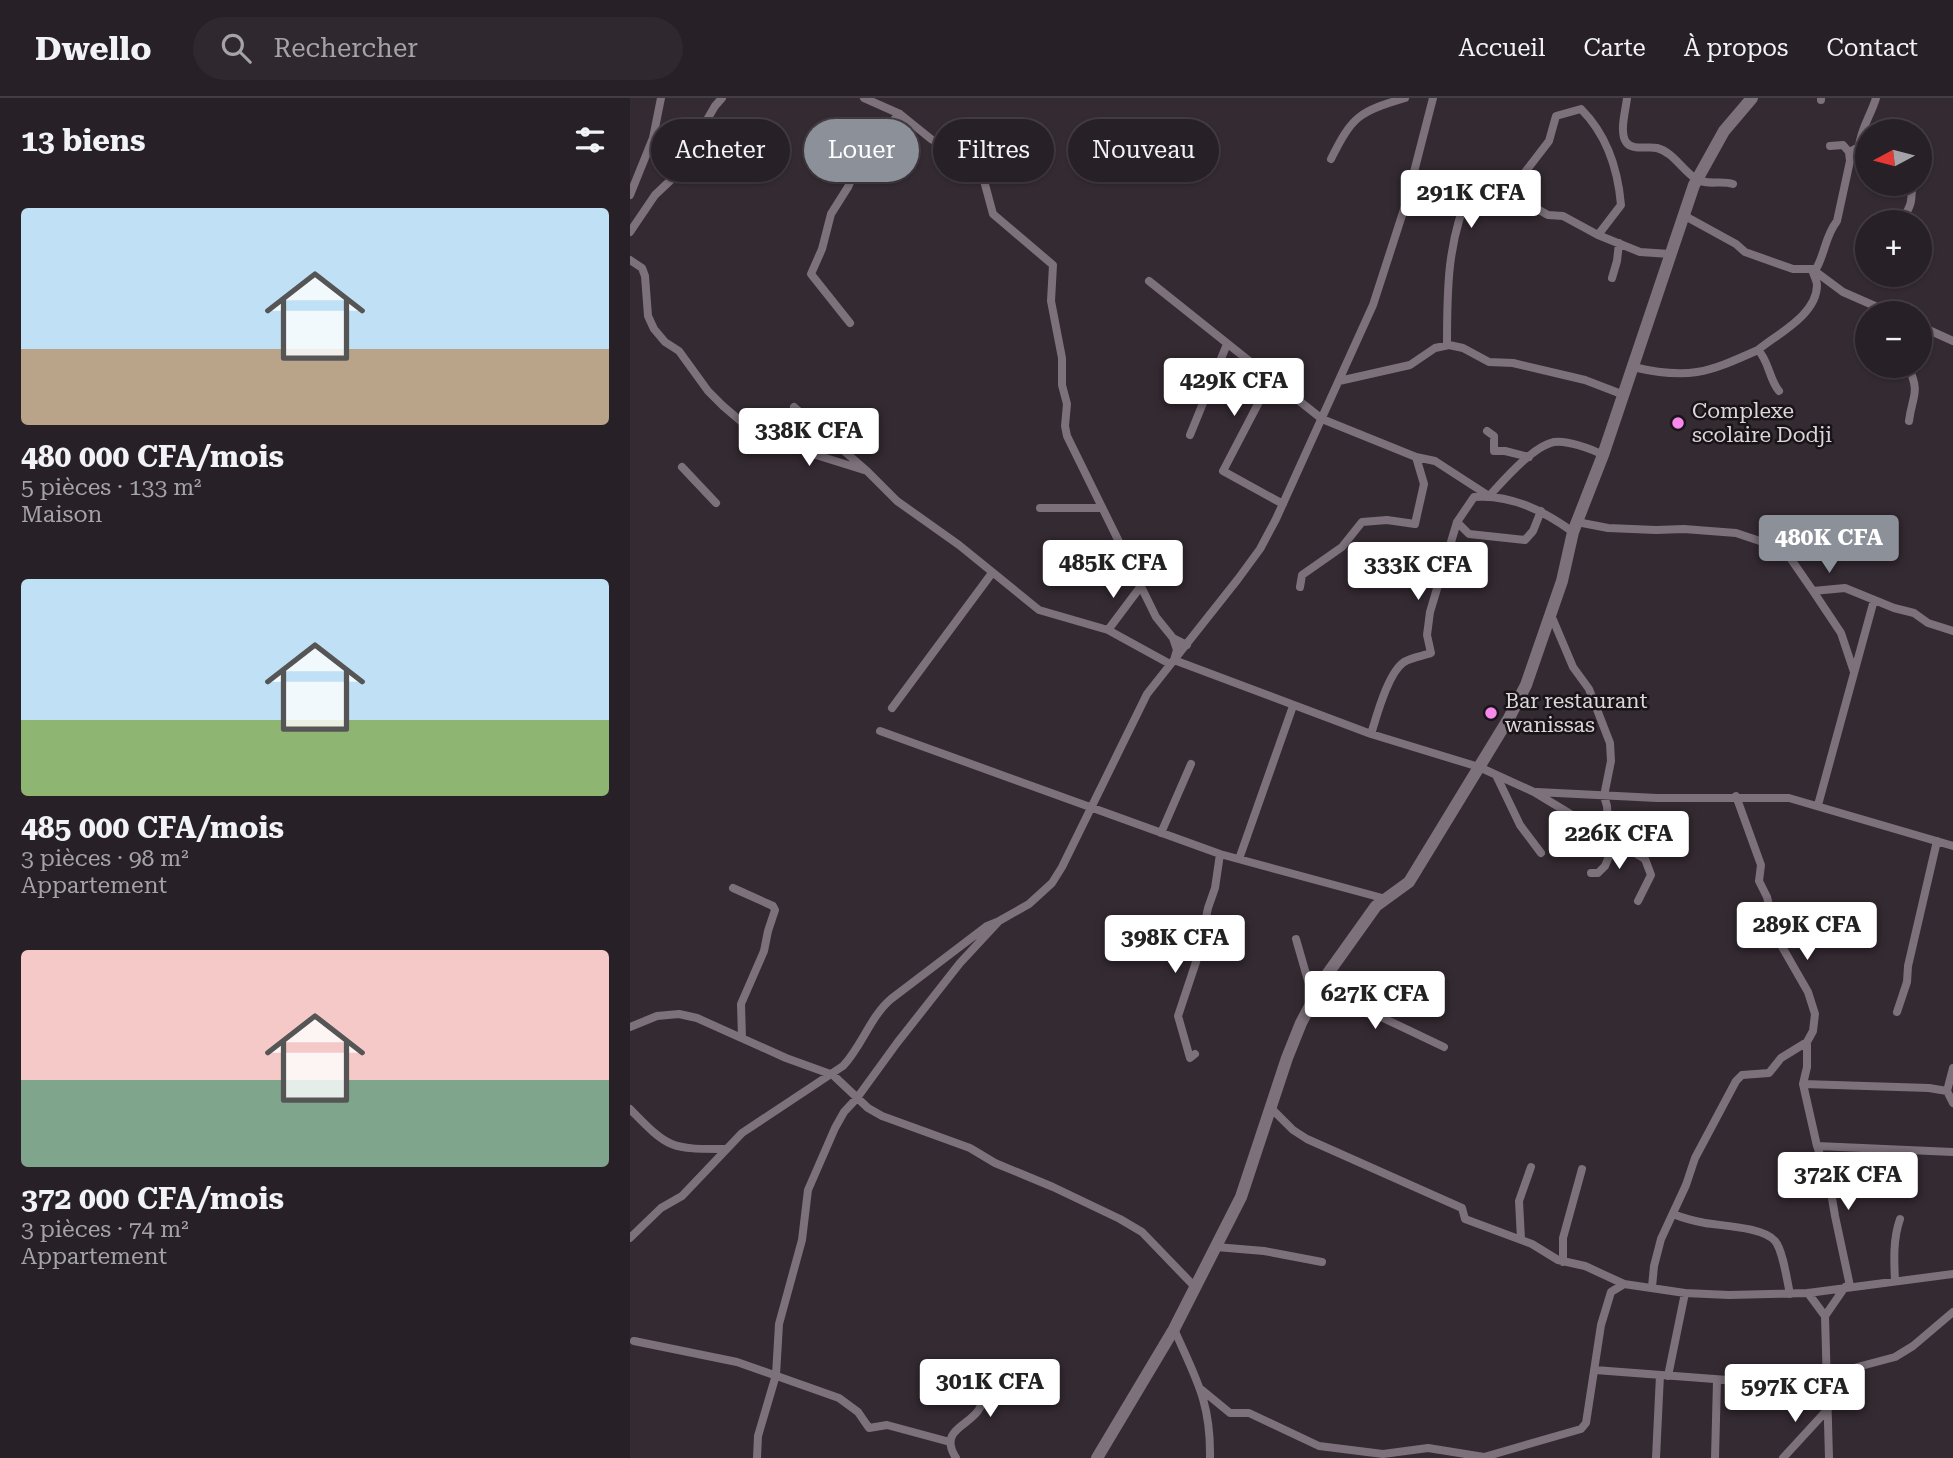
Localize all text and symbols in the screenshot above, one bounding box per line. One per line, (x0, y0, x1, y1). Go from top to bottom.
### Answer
search box (193, 17, 683, 80)
text: Dwello (35, 29, 151, 68)
icon: search (217, 29, 255, 67)
text: Rechercher (273, 33, 418, 63)
text: Accueil (1459, 34, 1545, 62)
text: Carte (1583, 34, 1646, 62)
text: À propos (1684, 34, 1788, 62)
text: Contact (1826, 34, 1918, 62)
chip: Acheter (651, 119, 790, 182)
chip: Louer (804, 119, 919, 182)
chip: Filtres (933, 119, 1054, 182)
chip: Nouveau (1068, 119, 1219, 182)
north arrow (1855, 119, 1932, 196)
map controls (1855, 119, 1932, 378)
icon: filters (571, 121, 609, 159)
text: 13 biens (21, 123, 145, 158)
pin: 291K CFA (1399, 170, 1543, 230)
text: 291K CFA (1417, 179, 1525, 206)
button: + (1855, 210, 1932, 287)
icon: home (252, 253, 378, 379)
button: − (1855, 301, 1932, 378)
pin: 429K CFA (1162, 358, 1306, 418)
text: 429K CFA (1180, 367, 1288, 394)
place label: Complexe scolaire Dodji (1692, 399, 1832, 447)
pin: 338K CFA (737, 408, 881, 468)
marker: Complexe scolaire Dodji (1670, 415, 1686, 431)
text: 338K CFA (755, 417, 863, 444)
text: 480 000 CFA/mois (21, 439, 284, 474)
text: 5 pièces · 133 m² (21, 474, 202, 501)
text: Maison (21, 501, 102, 528)
pin: 480K CFA (1757, 516, 1901, 575)
text: 480K CFA (1775, 524, 1883, 551)
pin: 485K CFA (1041, 540, 1185, 600)
pin: 333K CFA (1346, 542, 1490, 602)
text: 485K CFA (1059, 549, 1167, 576)
text: 333K CFA (1364, 551, 1472, 578)
icon: home (252, 624, 378, 750)
place label: Bar restaurant wanissas (1505, 689, 1648, 737)
marker: Bar restaurant wanissas (1483, 705, 1499, 721)
text: 485 000 CFA/mois (21, 810, 284, 845)
pin: 226K CFA (1547, 812, 1691, 871)
text: 226K CFA (1565, 820, 1673, 847)
text: 3 pièces · 98 m² (21, 845, 189, 872)
text: Appartement (21, 872, 167, 899)
pin: 289K CFA (1735, 902, 1879, 962)
text: 289K CFA (1753, 911, 1861, 938)
pin: 398K CFA (1103, 916, 1247, 975)
text: 398K CFA (1121, 924, 1229, 951)
pin: 627K CFA (1303, 972, 1447, 1031)
text: 627K CFA (1321, 980, 1429, 1007)
icon: home (252, 995, 378, 1121)
pin: 372K CFA (1776, 1152, 1920, 1212)
text: 372K CFA (1794, 1161, 1902, 1188)
text: 372 000 CFA/mois (21, 1181, 284, 1216)
text: 3 pièces · 74 m² (21, 1216, 189, 1243)
text: Appartement (21, 1243, 167, 1270)
pin: 301K CFA (918, 1360, 1062, 1419)
pin: 597K CFA (1723, 1364, 1867, 1424)
text: 301K CFA (936, 1368, 1044, 1395)
text: 597K CFA (1741, 1373, 1849, 1400)

